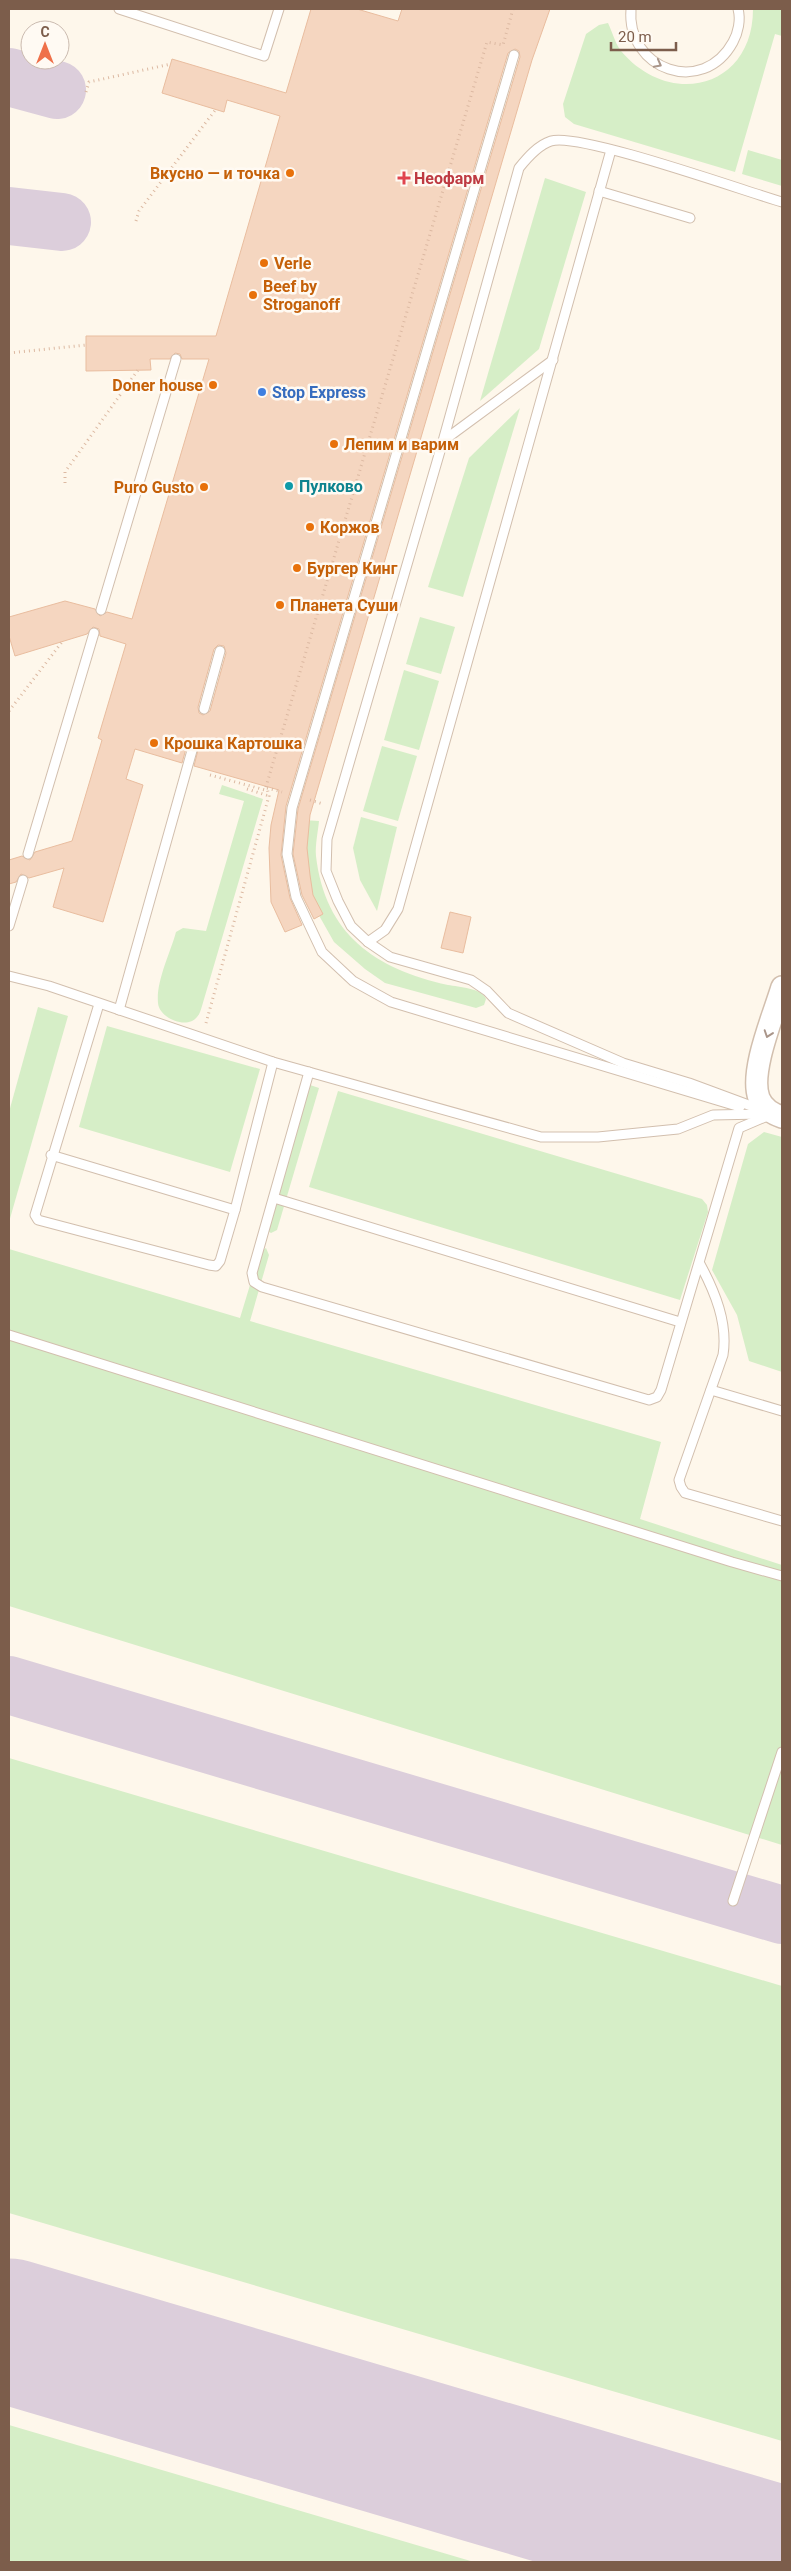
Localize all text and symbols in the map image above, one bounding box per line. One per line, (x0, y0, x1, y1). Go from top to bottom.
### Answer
north arrow (20, 20, 70, 70)
scale bar (611, 20, 676, 52)
text: С (40, 24, 50, 40)
text: 20 m (618, 28, 652, 46)
one-way arrow (653, 58, 662, 68)
place label: Вкусно — и точка (150, 164, 280, 183)
marker: Вкусно — и точка (284, 167, 296, 179)
place label: Неофарм (414, 169, 484, 188)
marker: Неофарм (398, 172, 410, 184)
place label: Verle (274, 254, 312, 273)
marker: Verle (258, 257, 270, 269)
place label: Beef by Stroganoff (263, 277, 340, 314)
marker: Beef by Stroganoff (247, 289, 259, 301)
place label: Doner house (112, 376, 203, 395)
marker: Doner house (207, 379, 219, 391)
place label: Stop Express (272, 383, 366, 402)
marker: Stop Express (256, 386, 268, 398)
place label: Лепим и варим (344, 435, 459, 454)
marker: Лепим и варим (328, 438, 340, 450)
place label: Пулково (299, 477, 363, 496)
place label: Puro Gusto (114, 478, 194, 497)
marker: Пулково (283, 480, 295, 492)
marker: Puro Gusto (198, 481, 210, 493)
place label: Коржов (320, 518, 380, 537)
marker: Коржов (304, 521, 316, 533)
place label: Бургер Кинг (307, 559, 398, 578)
marker: Бургер Кинг (291, 562, 303, 574)
place label: Планета Суши (290, 596, 398, 615)
marker: Планета Суши (274, 599, 286, 611)
place label: Крошка Картошка (164, 734, 303, 753)
marker: Крошка Картошка (148, 737, 160, 749)
one-way arrow (764, 1029, 774, 1038)

